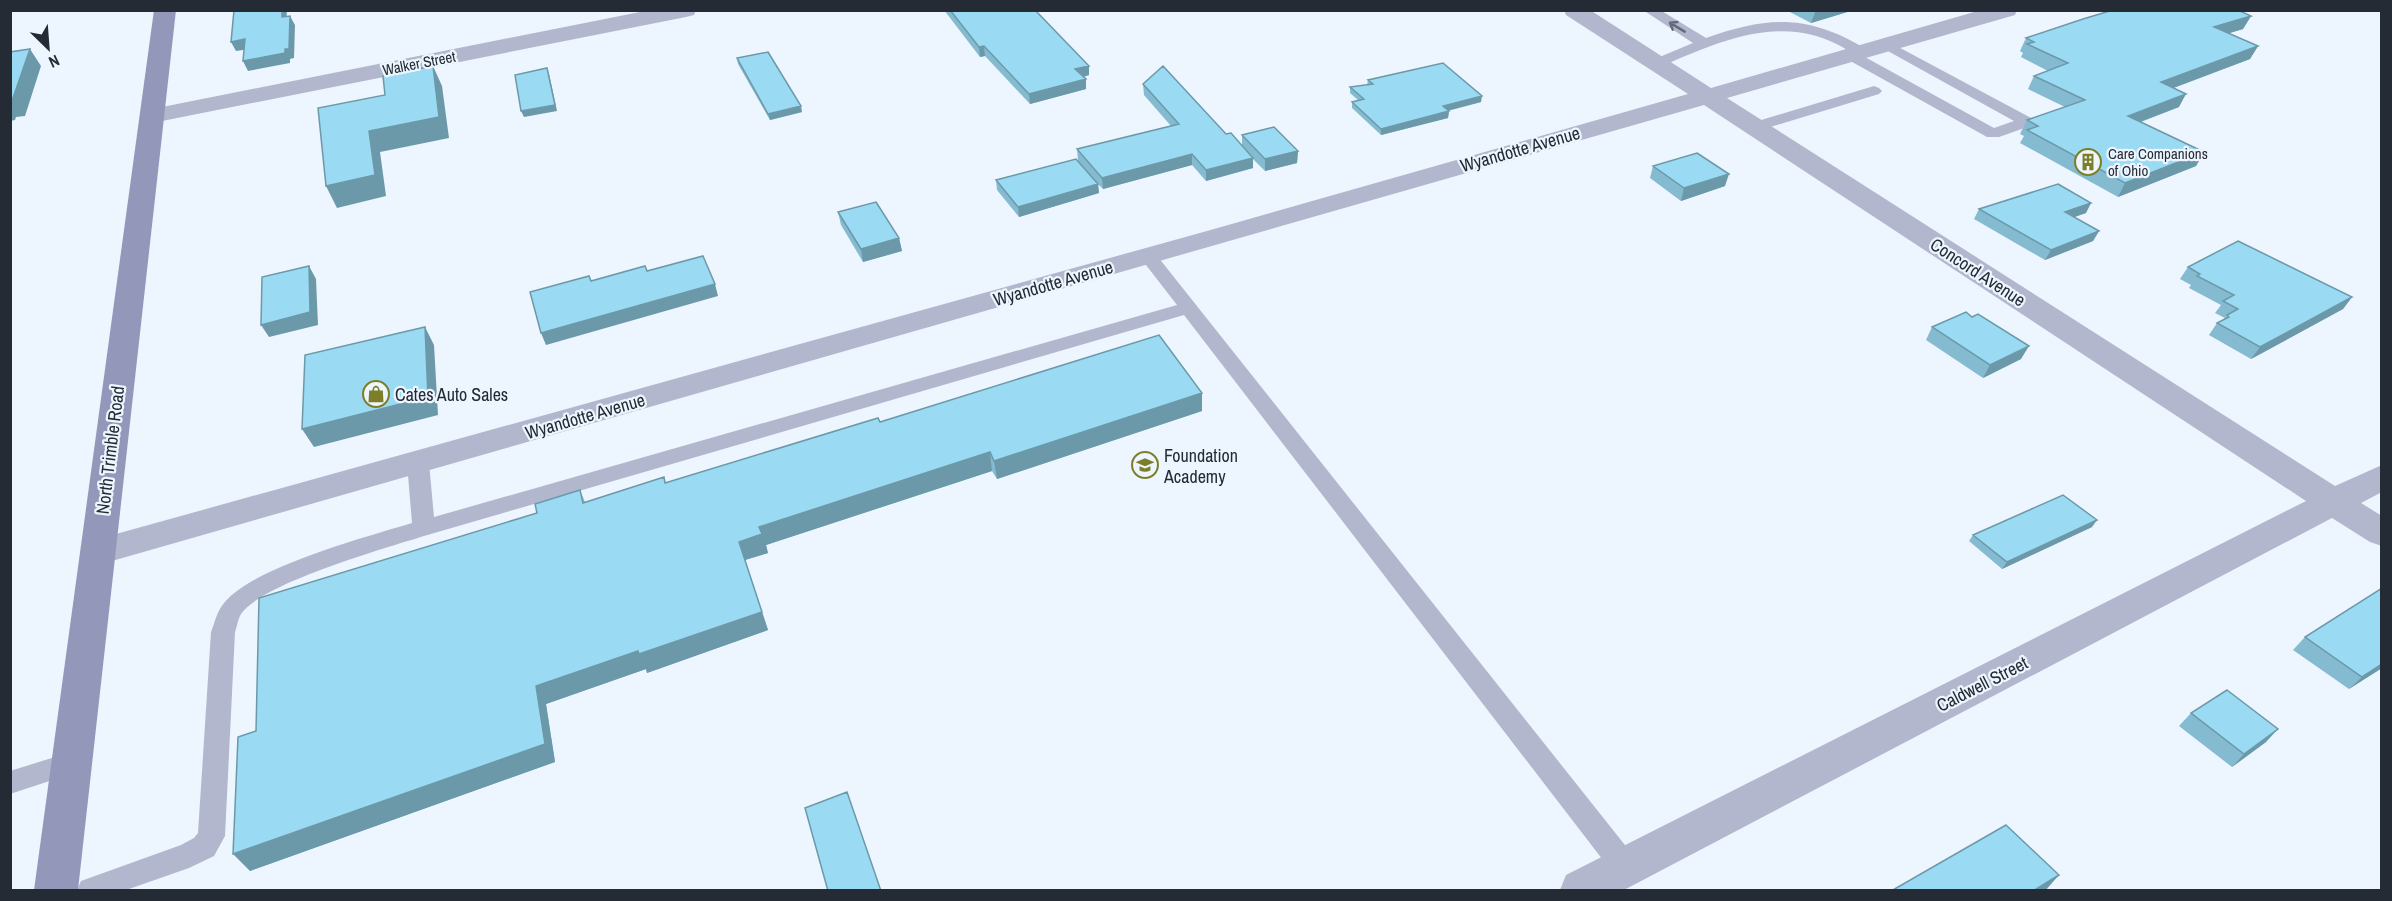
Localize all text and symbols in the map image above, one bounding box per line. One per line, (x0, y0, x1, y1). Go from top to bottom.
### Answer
north arrow (18, 18, 78, 78)
one-way arrow (1669, 20, 1686, 32)
street label: Walker Street (381, 46, 458, 80)
text: N (45, 50, 63, 74)
street label: Wyandotte Avenue (1457, 120, 1583, 178)
place label: Care Companions of Ohio (2108, 143, 2208, 181)
building icon: Care Companions of Ohio (2073, 147, 2103, 177)
street label: Concord Avenue (1926, 232, 2030, 312)
street label: Wyandotte Avenue (990, 254, 1116, 312)
shop icon: Cates Auto Sales (361, 379, 391, 409)
place label: Cates Auto Sales (395, 382, 508, 407)
street label: North Trimble Road (90, 385, 130, 515)
street label: Wyandotte Avenue (522, 387, 648, 445)
place label: Foundation Academy (1163, 443, 1238, 489)
school or university icon: Foundation Academy (1130, 450, 1160, 480)
street label: Caldwell Street (1932, 650, 2032, 718)

